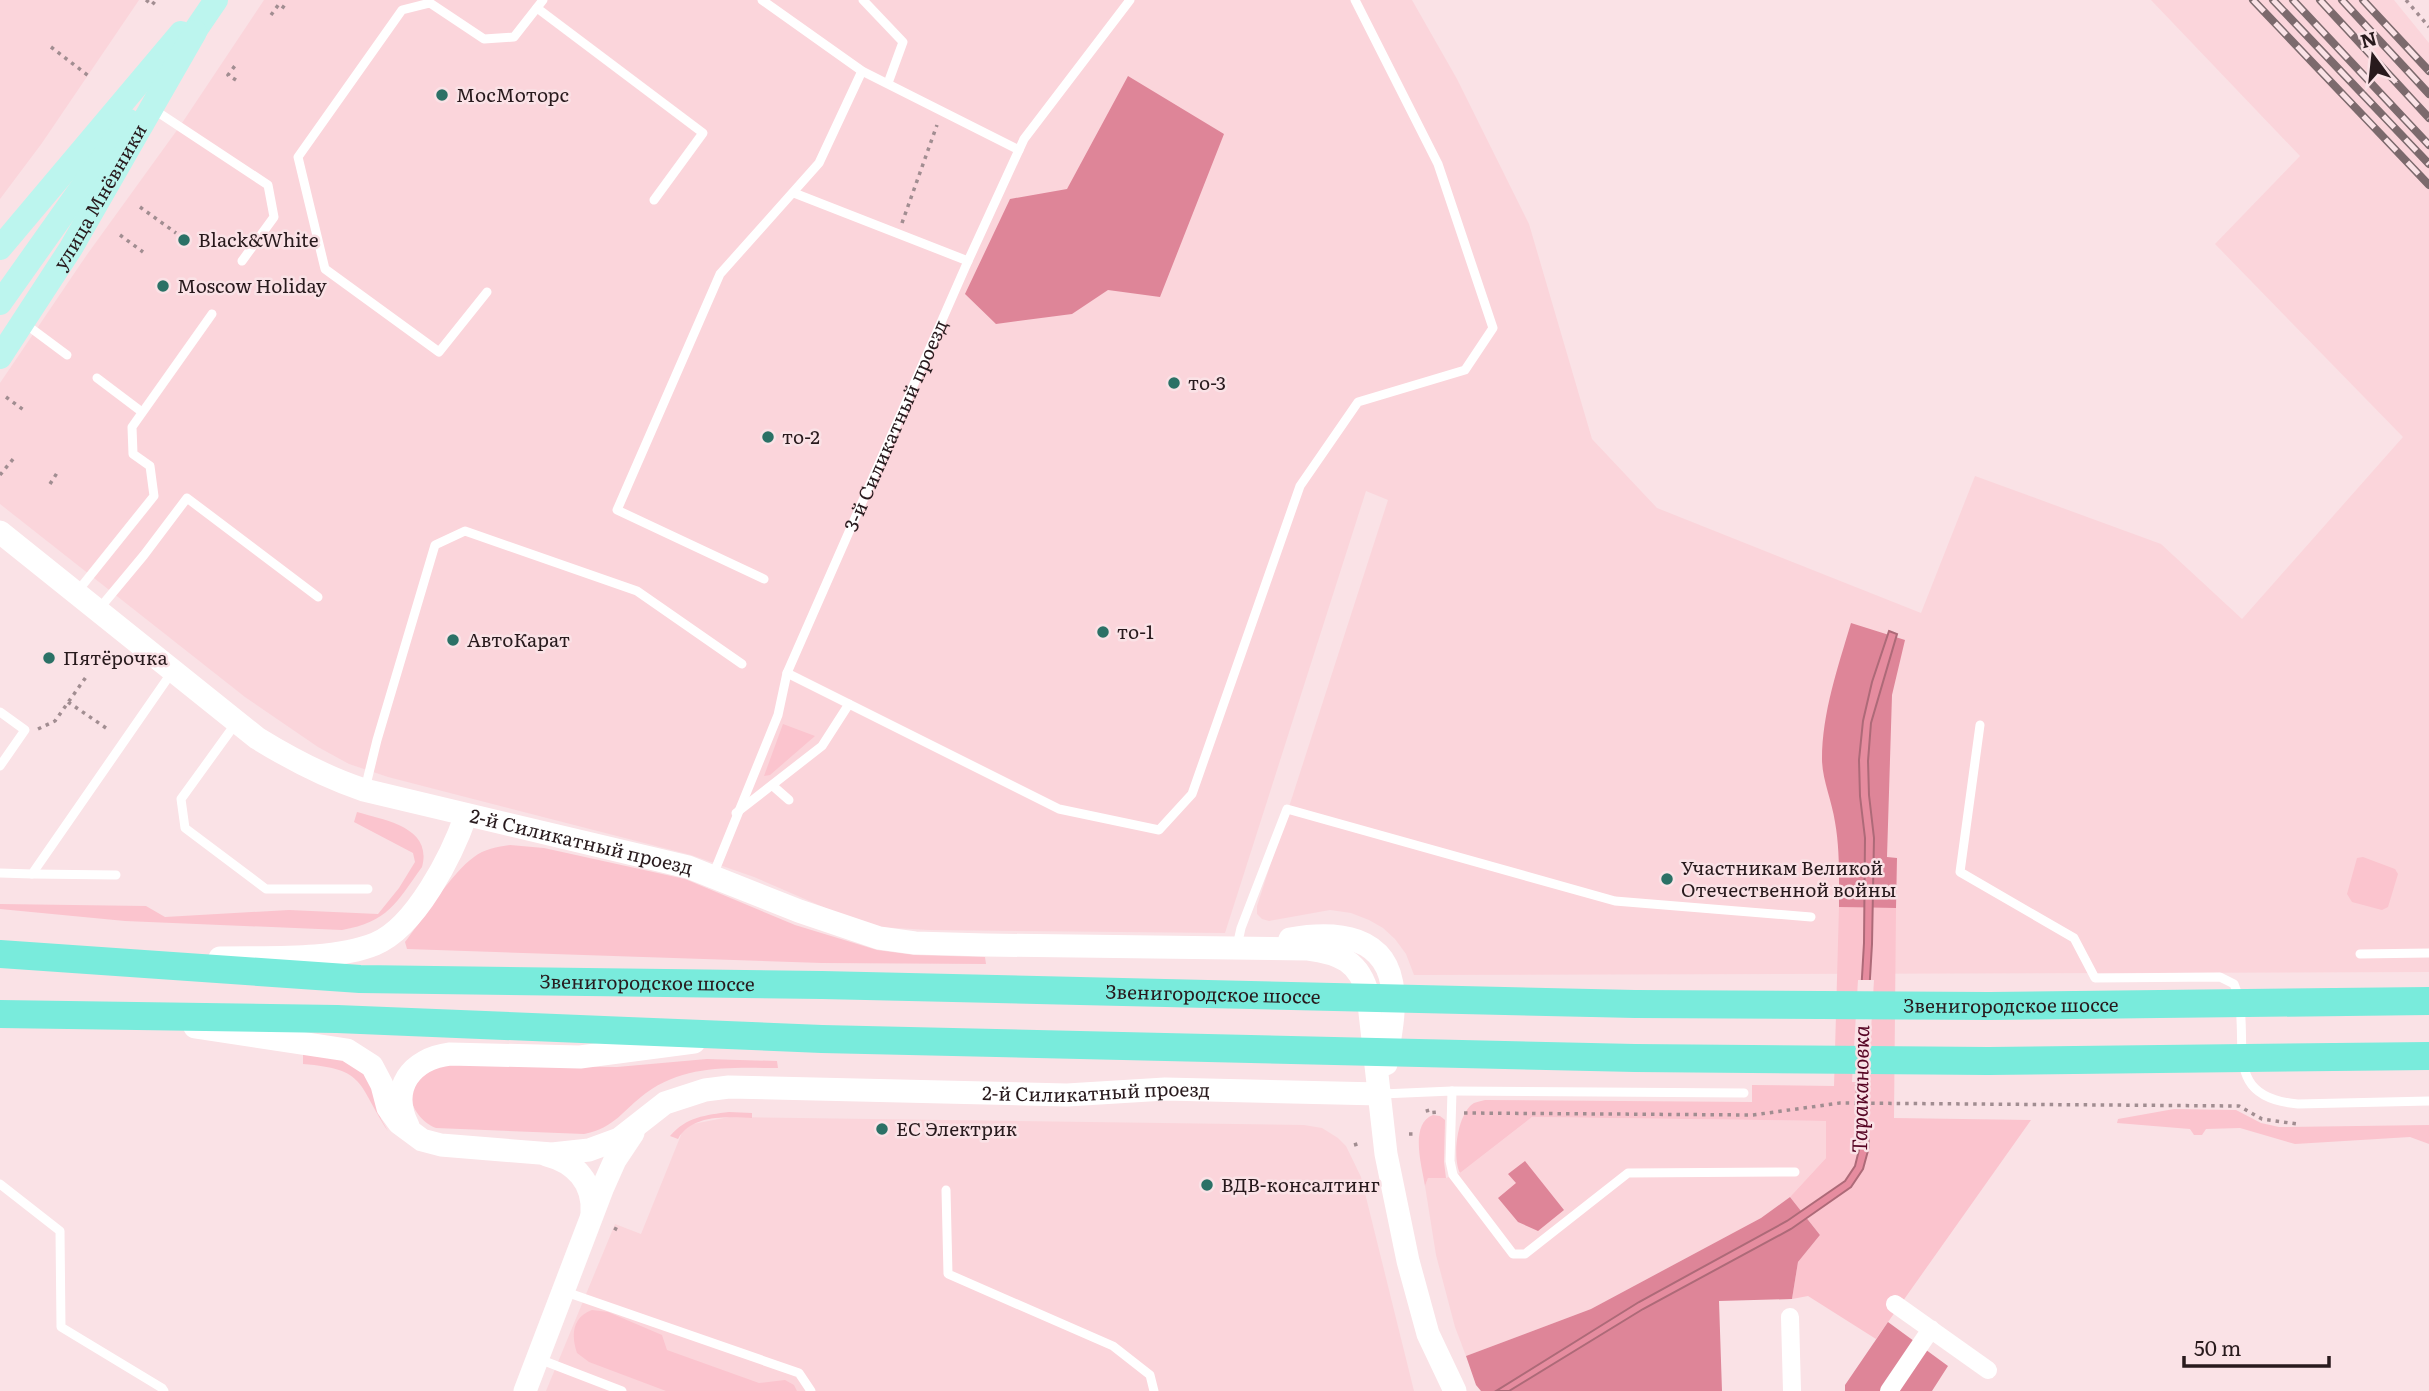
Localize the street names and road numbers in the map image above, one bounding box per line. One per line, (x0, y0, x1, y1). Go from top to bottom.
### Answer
street label: улица Мнёвники (46, 118, 153, 275)
street label: 3-й Силикатный проезд (836, 315, 954, 536)
street label: 2-й Силикатный проезд (467, 801, 696, 881)
street label: Звенигородское шоссе (539, 966, 755, 997)
street label: Звенигородское шоссе (1105, 977, 1321, 1010)
street label: Звенигородское шоссе (1903, 990, 2119, 1019)
street label: 2-й Силикатный проезд (982, 1074, 1210, 1108)

